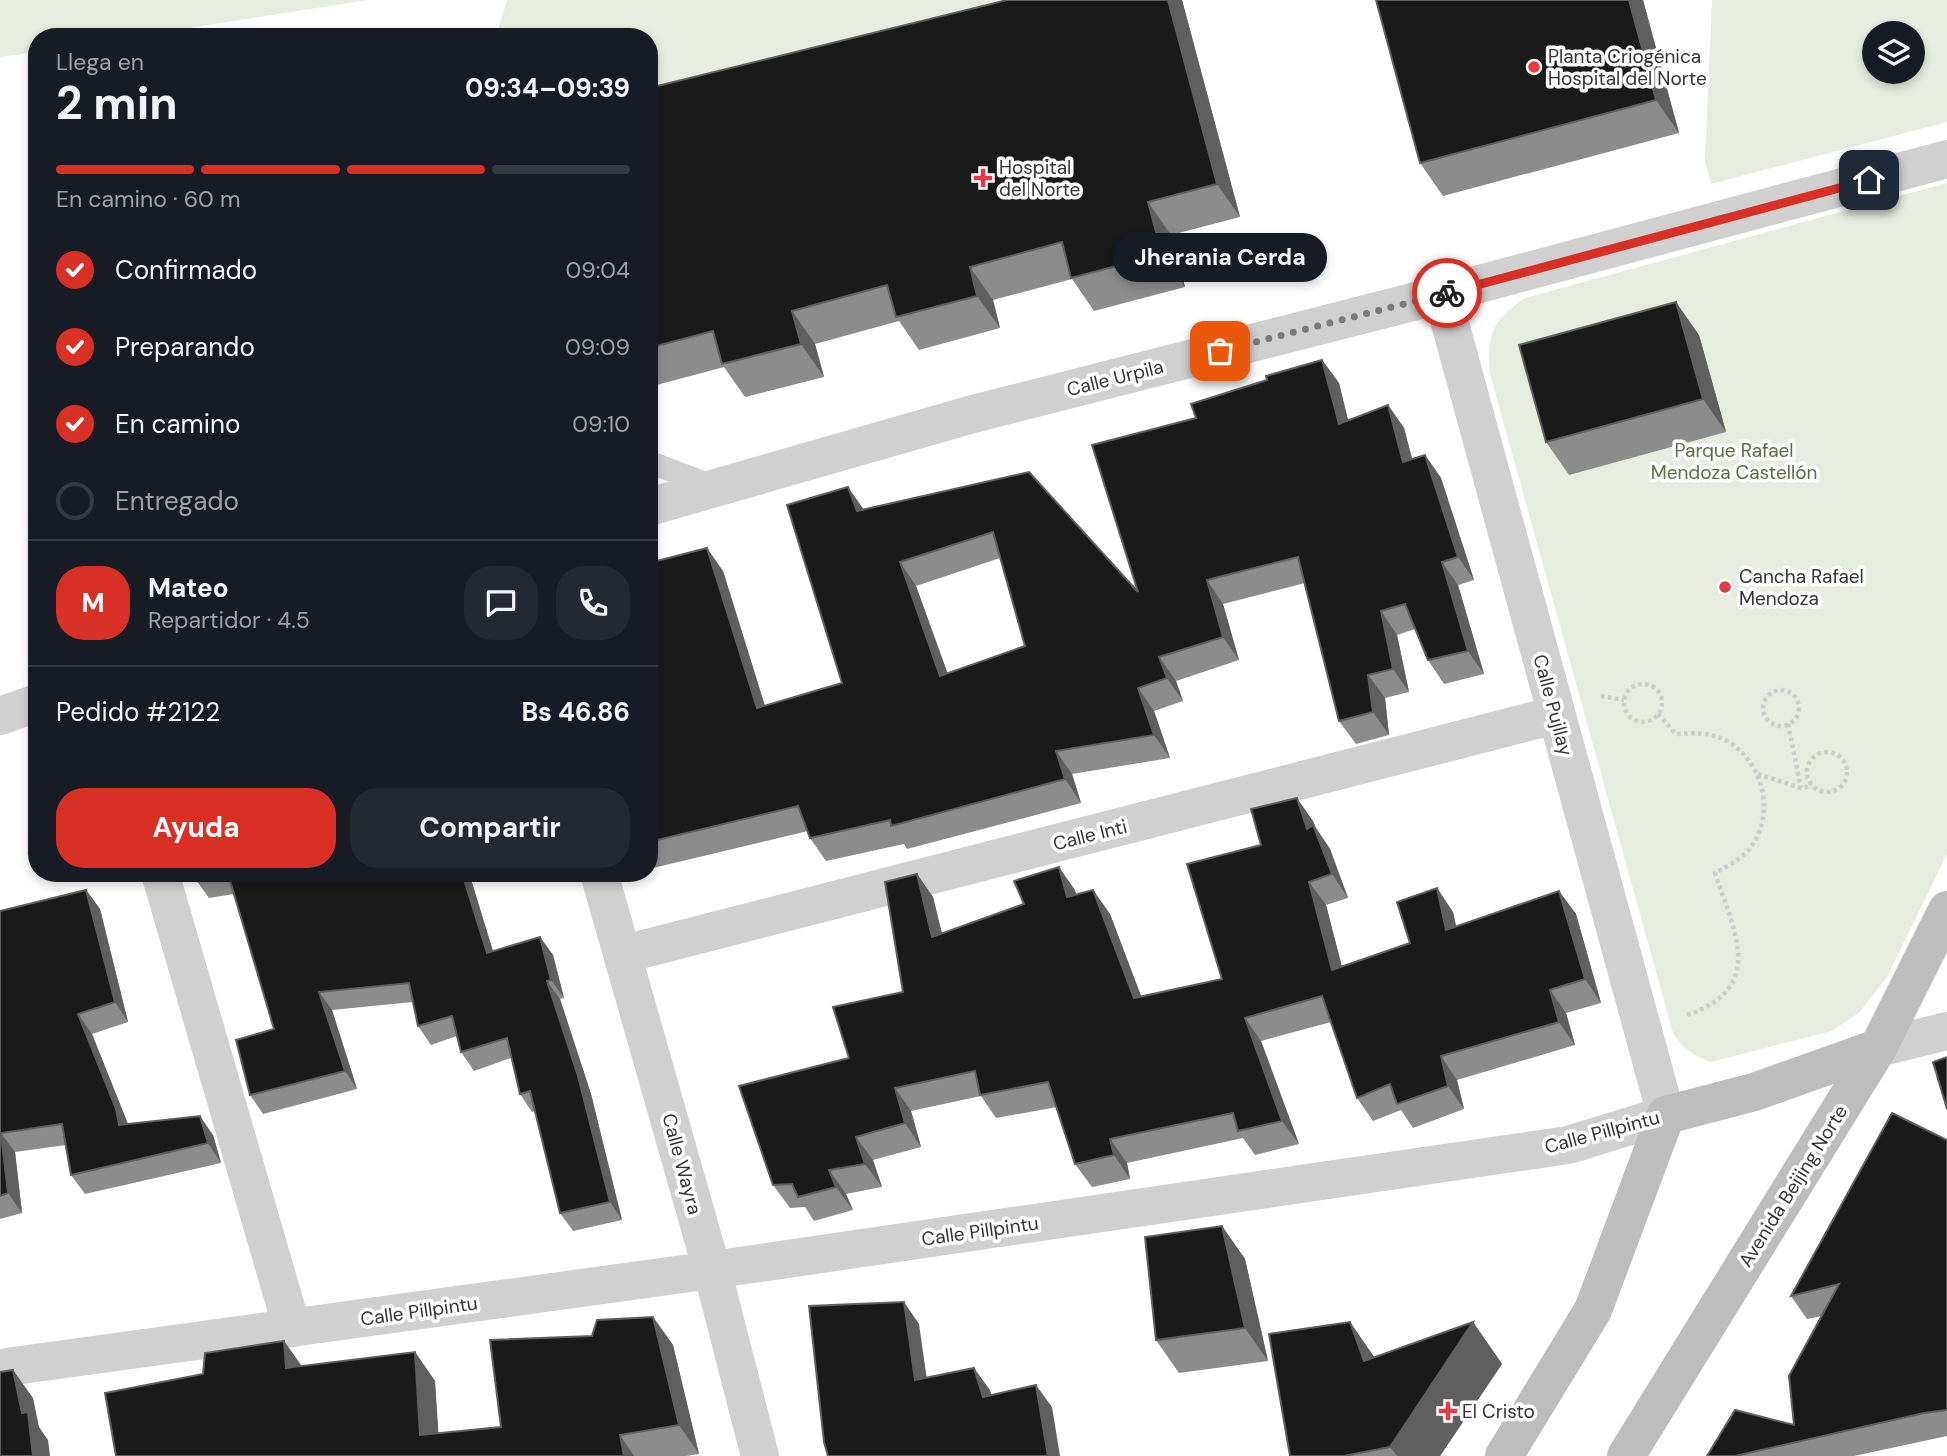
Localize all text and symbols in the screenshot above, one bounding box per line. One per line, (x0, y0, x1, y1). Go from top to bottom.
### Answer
map controls (1862, 21, 1925, 84)
button: layers (1862, 21, 1925, 84)
place label: Planta Criogénica Hospital del Norte (1548, 44, 1707, 91)
text: Llega en (56, 47, 144, 77)
marker: Planta Criogénica Hospital del Norte (1526, 59, 1542, 75)
text: 09:34–09:39 (465, 71, 630, 105)
text: 2 min (56, 73, 178, 133)
pin (1839, 150, 1899, 210)
place label: Hospital del Norte (999, 155, 1080, 202)
icon: home (1850, 161, 1888, 199)
marker: Hospital del Norte (973, 168, 993, 188)
text: En camino · 60 m (56, 184, 240, 214)
callout: Jherania Cerda (1113, 232, 1327, 281)
text: Jherania Cerda (1134, 242, 1306, 272)
icon: check (56, 251, 94, 289)
text: Confirmado (115, 253, 257, 287)
text: 09:04 (565, 255, 630, 285)
courier (1412, 258, 1482, 328)
icon: bike (1428, 274, 1466, 312)
pin (1190, 321, 1250, 381)
icon: check (56, 328, 94, 366)
text: Preparando (115, 330, 255, 364)
text: 09:09 (565, 332, 630, 362)
icon: bag (1201, 332, 1239, 370)
street label: Calle Urpila (1064, 354, 1166, 402)
icon: check (56, 405, 94, 443)
text: En camino (115, 407, 240, 441)
text: 09:10 (572, 409, 630, 439)
park label: Parque Rafael Mendoza Castellón (1651, 438, 1817, 485)
text: Entregado (115, 484, 239, 518)
place label: Cancha Rafael Mendoza (1739, 564, 1864, 611)
button: chat (464, 566, 538, 640)
button: phone (556, 566, 630, 640)
text: Mateo (148, 571, 229, 605)
marker: Cancha Rafael Mendoza (1717, 579, 1733, 595)
text: M (81, 586, 105, 620)
text: Repartidor · 4.5 (148, 605, 310, 635)
street label: Calle Pujllay (1527, 652, 1579, 759)
text: Pedido #2122 (56, 695, 220, 729)
text: Bs 46.86 (521, 695, 630, 729)
button: Ayuda (56, 788, 336, 868)
button: Compartir (350, 788, 630, 868)
street label: Calle Inti (1050, 814, 1130, 856)
street label: Avenida Beijing Norte (1733, 1100, 1853, 1272)
street label: Calle Pillpintu (1542, 1105, 1662, 1159)
street label: Calle Wayra (657, 1111, 707, 1217)
street label: Calle Pillpintu (920, 1210, 1040, 1252)
street label: Calle Pillpintu (359, 1290, 479, 1332)
place label: El Cristo (1462, 1399, 1535, 1424)
marker: El Cristo (1440, 1403, 1456, 1419)

